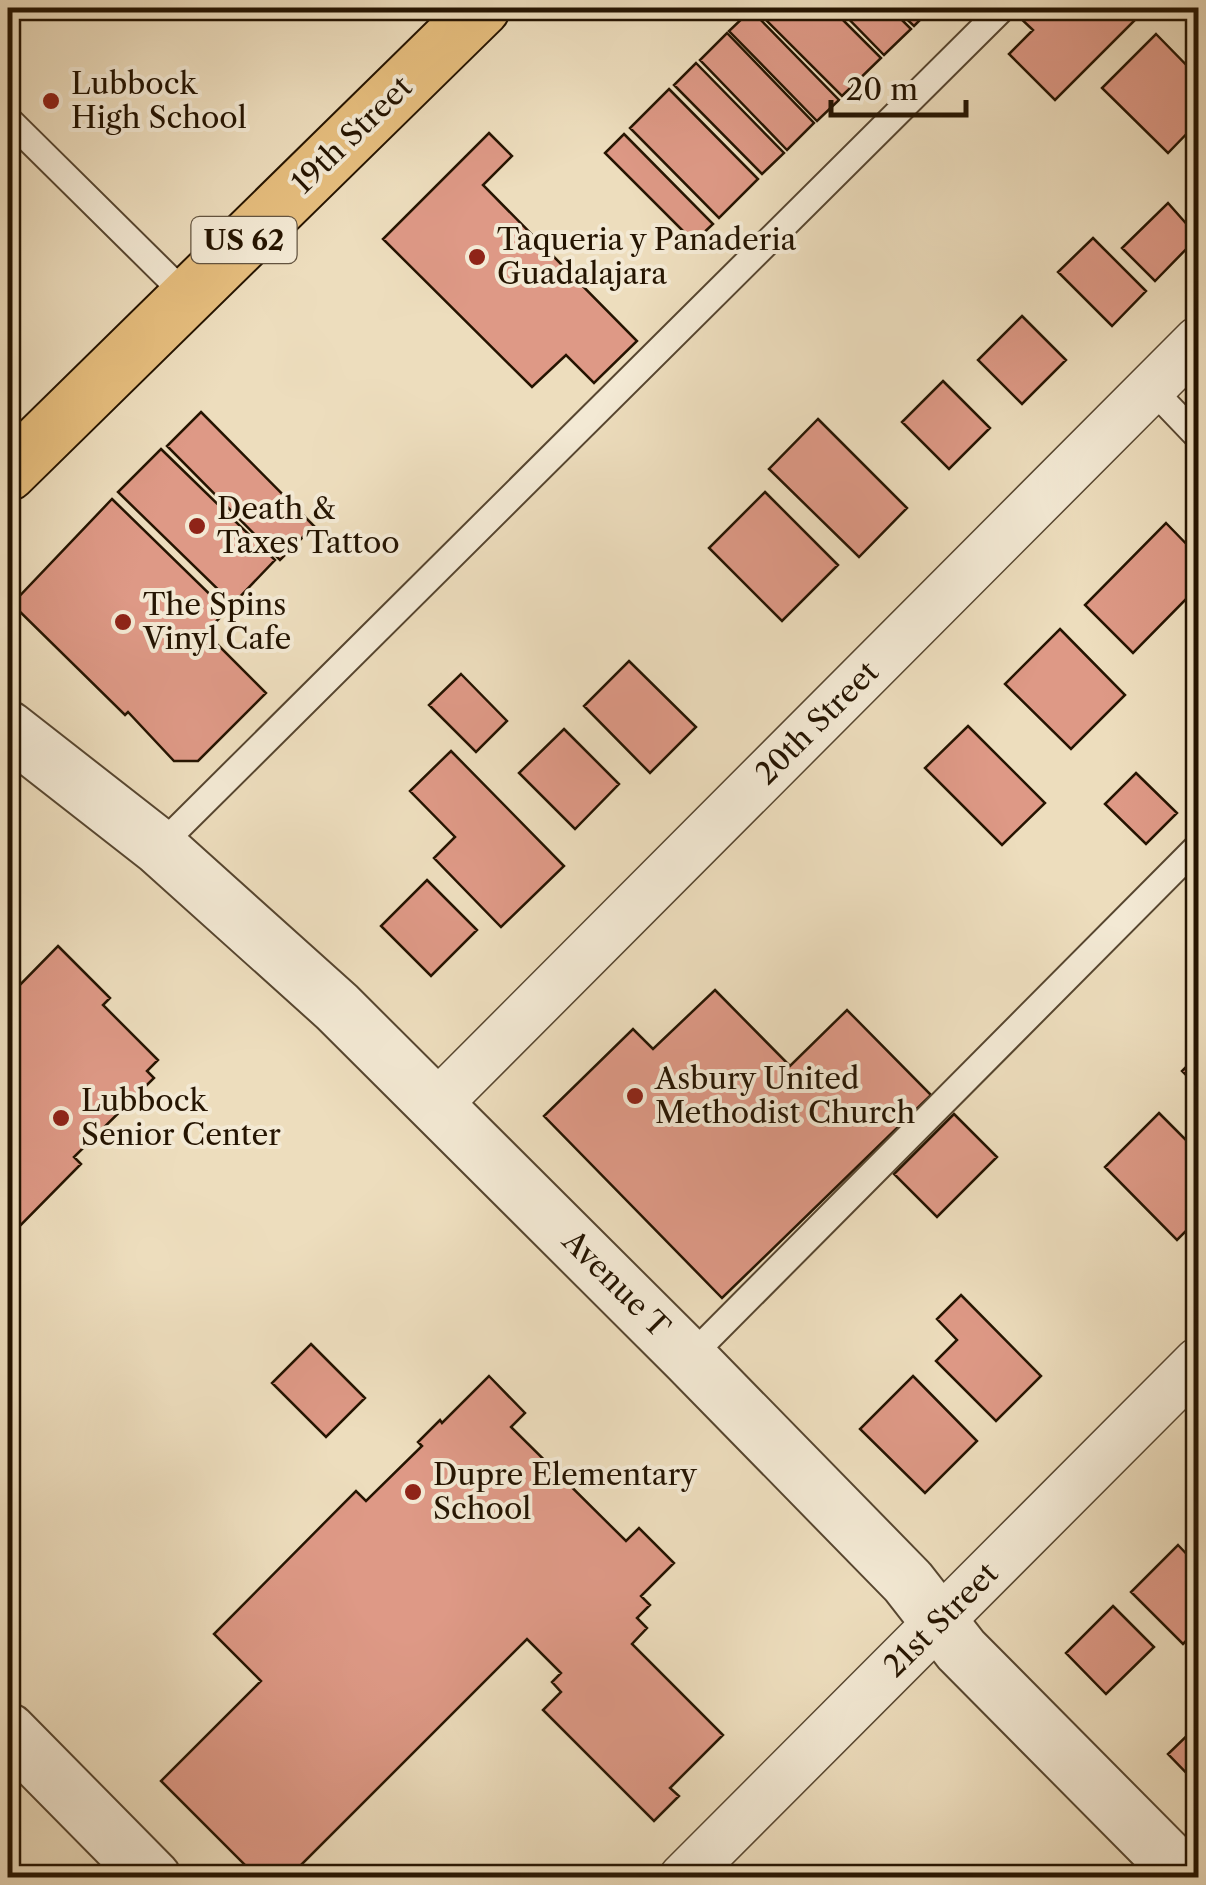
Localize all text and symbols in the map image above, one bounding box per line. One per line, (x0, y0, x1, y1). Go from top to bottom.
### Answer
scale bar (831, 55, 966, 117)
place label: Lubbock High School (71, 65, 247, 136)
street label: 19th Street (284, 68, 420, 201)
text: 20 m (846, 71, 918, 108)
marker: Lubbock High School (40, 90, 62, 112)
road number: US 62 (192, 217, 296, 263)
place label: Taqueria y Panaderia Guadalajara (497, 221, 797, 292)
marker: Taqueria y Panaderia Guadalajara (466, 246, 488, 268)
place label: Death & Taxes Tattoo (217, 490, 400, 561)
marker: Death & Taxes Tattoo (186, 515, 208, 537)
place label: The Spins Vinyl Cafe (142, 586, 291, 657)
marker: The Spins Vinyl Cafe (112, 611, 134, 633)
street label: 20th Street (747, 653, 886, 792)
place label: Asbury United Methodist Church (654, 1060, 915, 1131)
place label: Lubbock Senior Center (81, 1082, 281, 1153)
marker: Asbury United Methodist Church (624, 1085, 646, 1107)
marker: Lubbock Senior Center (50, 1107, 72, 1129)
street label: Avenue T (554, 1222, 678, 1345)
place label: Dupre Elementary School (433, 1456, 697, 1527)
marker: Dupre Elementary School (402, 1481, 424, 1503)
street label: 21st Street (876, 1555, 1006, 1684)

